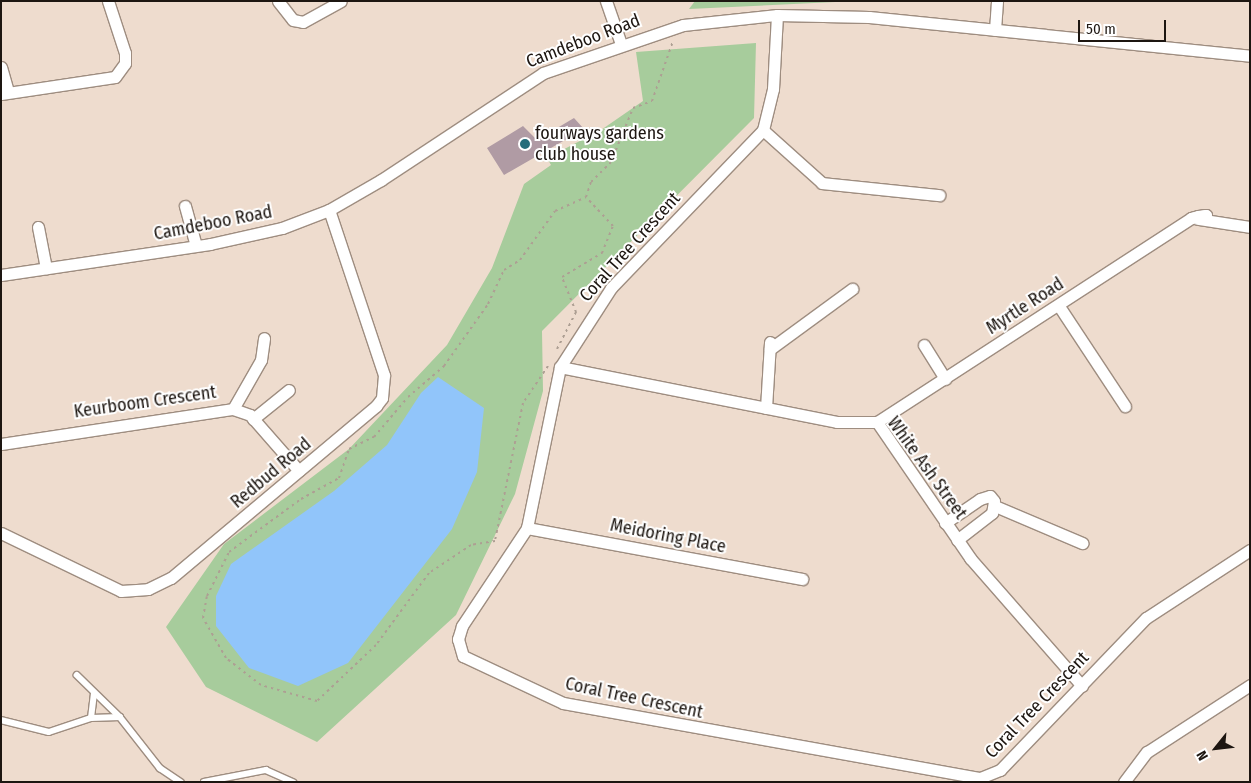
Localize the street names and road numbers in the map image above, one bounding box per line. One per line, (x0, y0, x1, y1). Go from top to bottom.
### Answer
street label: Camdeboo Road (523, 9, 643, 73)
street label: Coral Tree Crescent (575, 188, 685, 306)
street label: Camdeboo Road (152, 201, 274, 245)
street label: Myrtle Road (982, 273, 1068, 339)
street label: Keurboom Crescent (73, 381, 217, 423)
street label: White Ash Street (883, 413, 971, 523)
street label: Redbud Road (226, 433, 316, 513)
street label: Meidoring Place (608, 514, 728, 558)
street label: Coral Tree Crescent (981, 647, 1093, 763)
street label: Coral Tree Crescent (563, 673, 705, 723)

